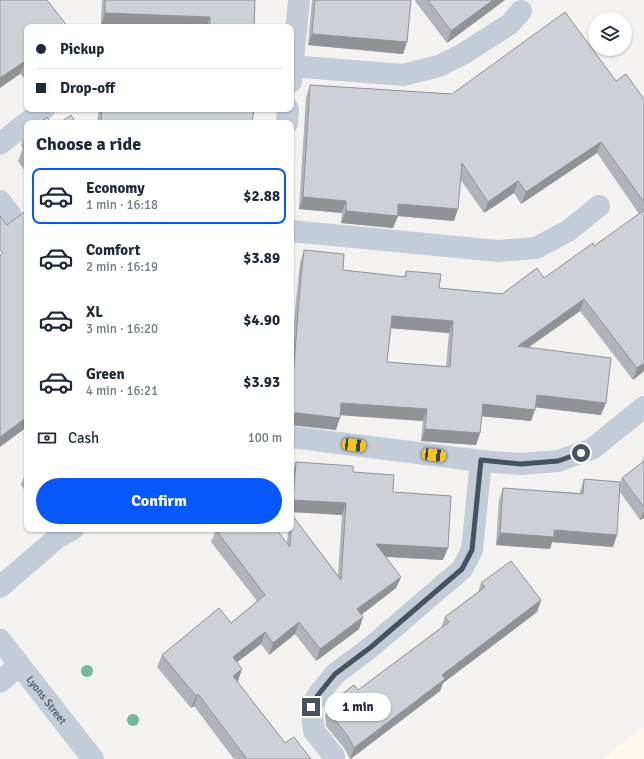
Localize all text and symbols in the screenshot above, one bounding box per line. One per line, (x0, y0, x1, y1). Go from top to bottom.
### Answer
map controls (588, 12, 632, 56)
button: layers (588, 12, 632, 56)
text: Pickup (60, 40, 104, 58)
text: Drop-off (60, 79, 115, 97)
text: Choose a ride (36, 133, 141, 155)
icon: car (38, 178, 74, 214)
text: Economy (86, 179, 145, 197)
text: $2.88 (243, 187, 280, 205)
text: 1 min · 16:18 (86, 197, 158, 213)
icon: car (38, 240, 74, 276)
text: Comfort (86, 241, 140, 259)
text: $3.89 (243, 249, 280, 267)
text: 2 min · 16:19 (86, 259, 158, 275)
icon: car (38, 302, 74, 338)
text: XL (86, 303, 103, 321)
text: $4.90 (243, 311, 280, 329)
text: 3 min · 16:20 (86, 321, 158, 337)
icon: car (38, 364, 74, 400)
text: Green (86, 365, 125, 383)
text: $3.93 (243, 373, 280, 391)
text: 4 min · 16:21 (86, 383, 158, 399)
icon: cash (36, 427, 58, 449)
text: Cash (68, 429, 99, 447)
text: 100 m (248, 430, 282, 446)
car (341, 438, 367, 452)
route start (572, 444, 590, 462)
car (421, 448, 447, 462)
button: Confirm (36, 478, 282, 524)
street label: Lyons Street (23, 673, 69, 727)
callout: 1 min (325, 693, 391, 721)
route end (302, 698, 320, 716)
text: 1 min (342, 699, 374, 715)

